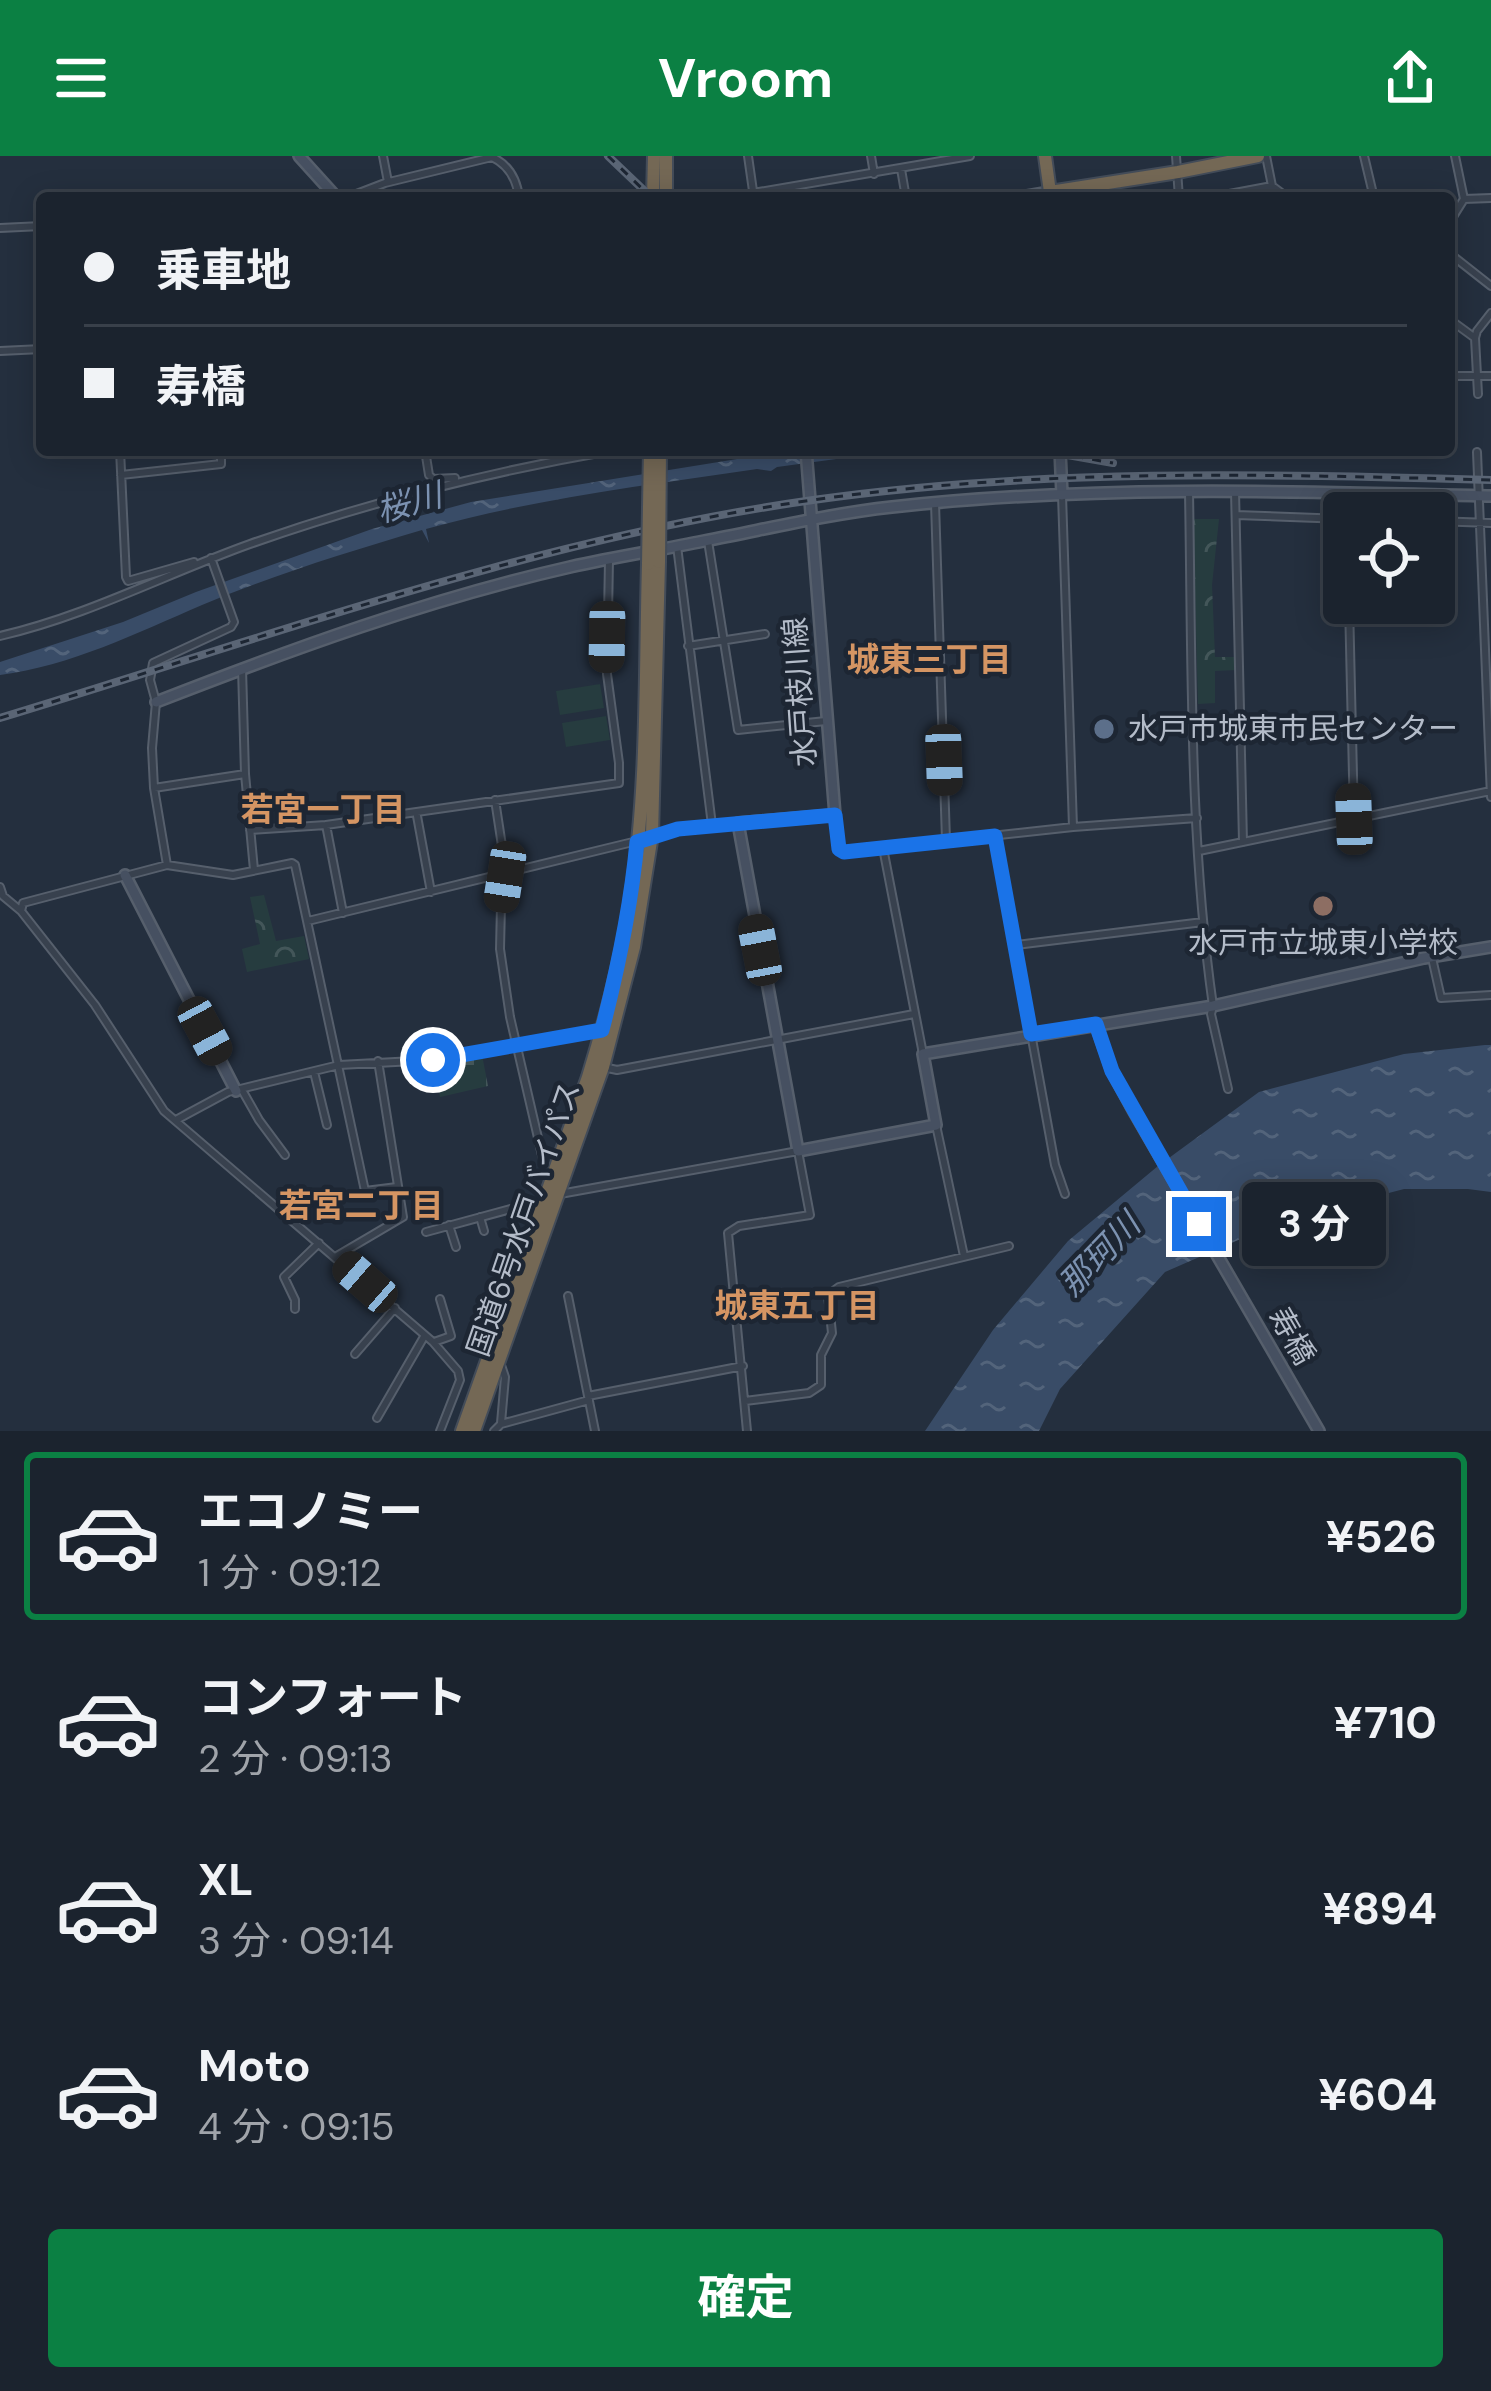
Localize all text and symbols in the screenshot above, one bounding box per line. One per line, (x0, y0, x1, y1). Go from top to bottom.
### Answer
text: Vroom (658, 43, 833, 114)
icon: menu (48, 45, 114, 111)
icon: share (1377, 45, 1443, 111)
text: 乗車地 (156, 241, 291, 300)
text: 寿橋 (156, 357, 246, 416)
water label: 桜川 (372, 472, 449, 532)
map controls (1323, 492, 1455, 624)
button: locate (1323, 492, 1455, 624)
car (588, 601, 626, 673)
street label: 水戸枝川線 (775, 616, 824, 768)
district label: 城東三丁目 (847, 638, 1012, 681)
place label: 水戸市城東市民センター (1128, 709, 1458, 748)
marker: 水戸市城東市民センター (1091, 716, 1117, 742)
car (925, 723, 963, 797)
car (1335, 782, 1373, 856)
district label: 若宮一丁目 (241, 788, 406, 831)
car (482, 839, 528, 915)
marker: 水戸市立城東小学校 (1310, 893, 1336, 919)
car (735, 911, 785, 989)
place label: 水戸市立城東小学校 (1188, 923, 1458, 962)
car (172, 991, 238, 1071)
route start (406, 1033, 460, 1087)
street label: 国道6号水戸バイパス (458, 1076, 589, 1361)
callout: 3 分 (1241, 1182, 1385, 1266)
district label: 若宮二丁目 (279, 1184, 444, 1227)
route end (1172, 1197, 1226, 1251)
text: 3 分 (1278, 1198, 1350, 1249)
water label: 那珂川 (1050, 1202, 1151, 1305)
car (326, 1245, 404, 1319)
district label: 城東五丁目 (715, 1284, 880, 1327)
street label: 寿橋 (1261, 1300, 1324, 1371)
icon: car (54, 1482, 162, 1590)
text: エコノミー (198, 1482, 423, 1541)
text: ¥526 (1326, 1507, 1437, 1566)
text: 1 分 · 09:12 (198, 1547, 382, 1598)
icon: car (54, 1668, 162, 1776)
text: コンフォート (198, 1668, 467, 1727)
text: ¥710 (1333, 1693, 1437, 1752)
text: 2 分 · 09:13 (198, 1733, 393, 1784)
text: XL (198, 1850, 253, 1909)
icon: car (54, 1854, 162, 1962)
text: ¥894 (1323, 1879, 1437, 1938)
text: 3 分 · 09:14 (198, 1915, 394, 1966)
text: Moto (198, 2036, 311, 2095)
icon: car (54, 2040, 162, 2148)
text: ¥604 (1318, 2065, 1437, 2124)
text: 4 分 · 09:15 (198, 2101, 395, 2152)
button: 確定 (48, 2229, 1443, 2367)

